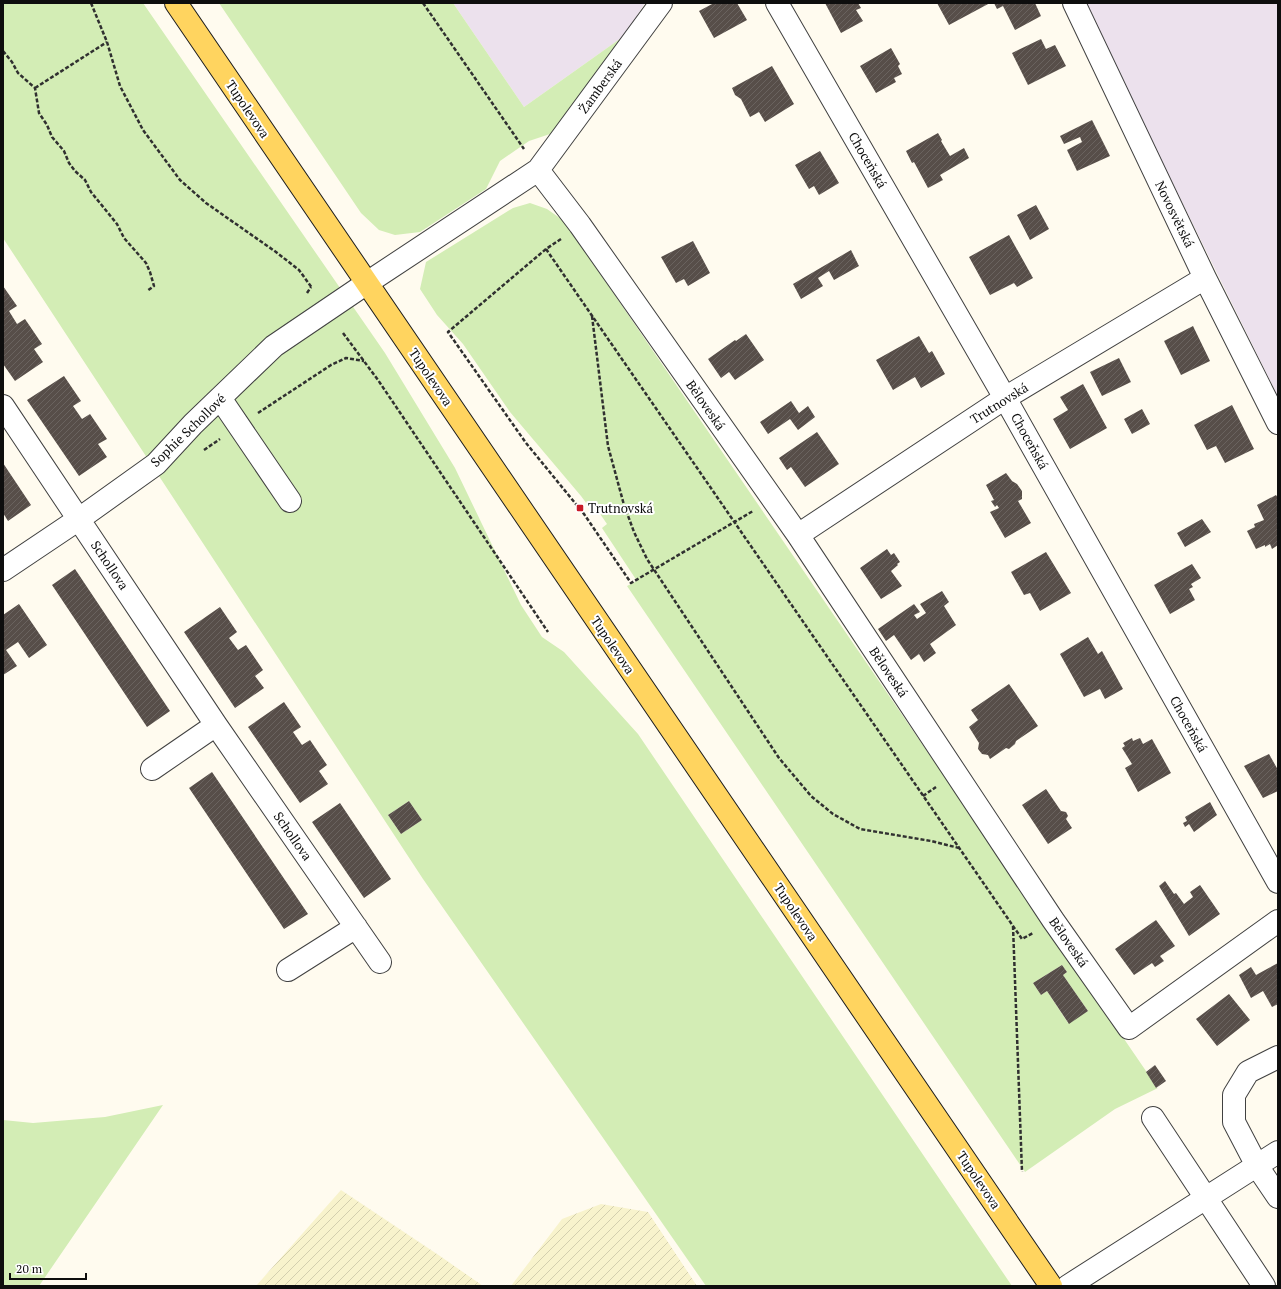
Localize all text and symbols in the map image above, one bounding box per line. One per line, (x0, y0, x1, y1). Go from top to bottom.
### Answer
street label: Žamberská (574, 55, 626, 117)
street label: Tupolevova (222, 76, 274, 142)
street label: Choceňská (845, 129, 892, 192)
street label: Novosvětská (1151, 178, 1199, 251)
street label: Tupolevova (405, 344, 457, 410)
street label: Běloveská (682, 376, 730, 434)
street label: Trutnovská (967, 378, 1032, 428)
street label: Sophie Schollové (146, 389, 230, 471)
street label: Choceňská (1007, 409, 1053, 473)
place label: Trutnovská (588, 499, 654, 517)
marker: Trutnovská (575, 503, 585, 513)
street label: Schollova (87, 537, 133, 594)
street label: Tupolevova (587, 612, 639, 678)
street label: Běloveská (866, 643, 913, 701)
street label: Choceňská (1166, 692, 1212, 756)
street label: Schollova (270, 808, 317, 864)
street label: Tupolevova (770, 879, 822, 945)
street label: Běloveská (1045, 913, 1093, 971)
street label: Tupolevova (953, 1147, 1005, 1213)
scale bar (10, 1255, 86, 1281)
text: 20 m (16, 1261, 43, 1276)

